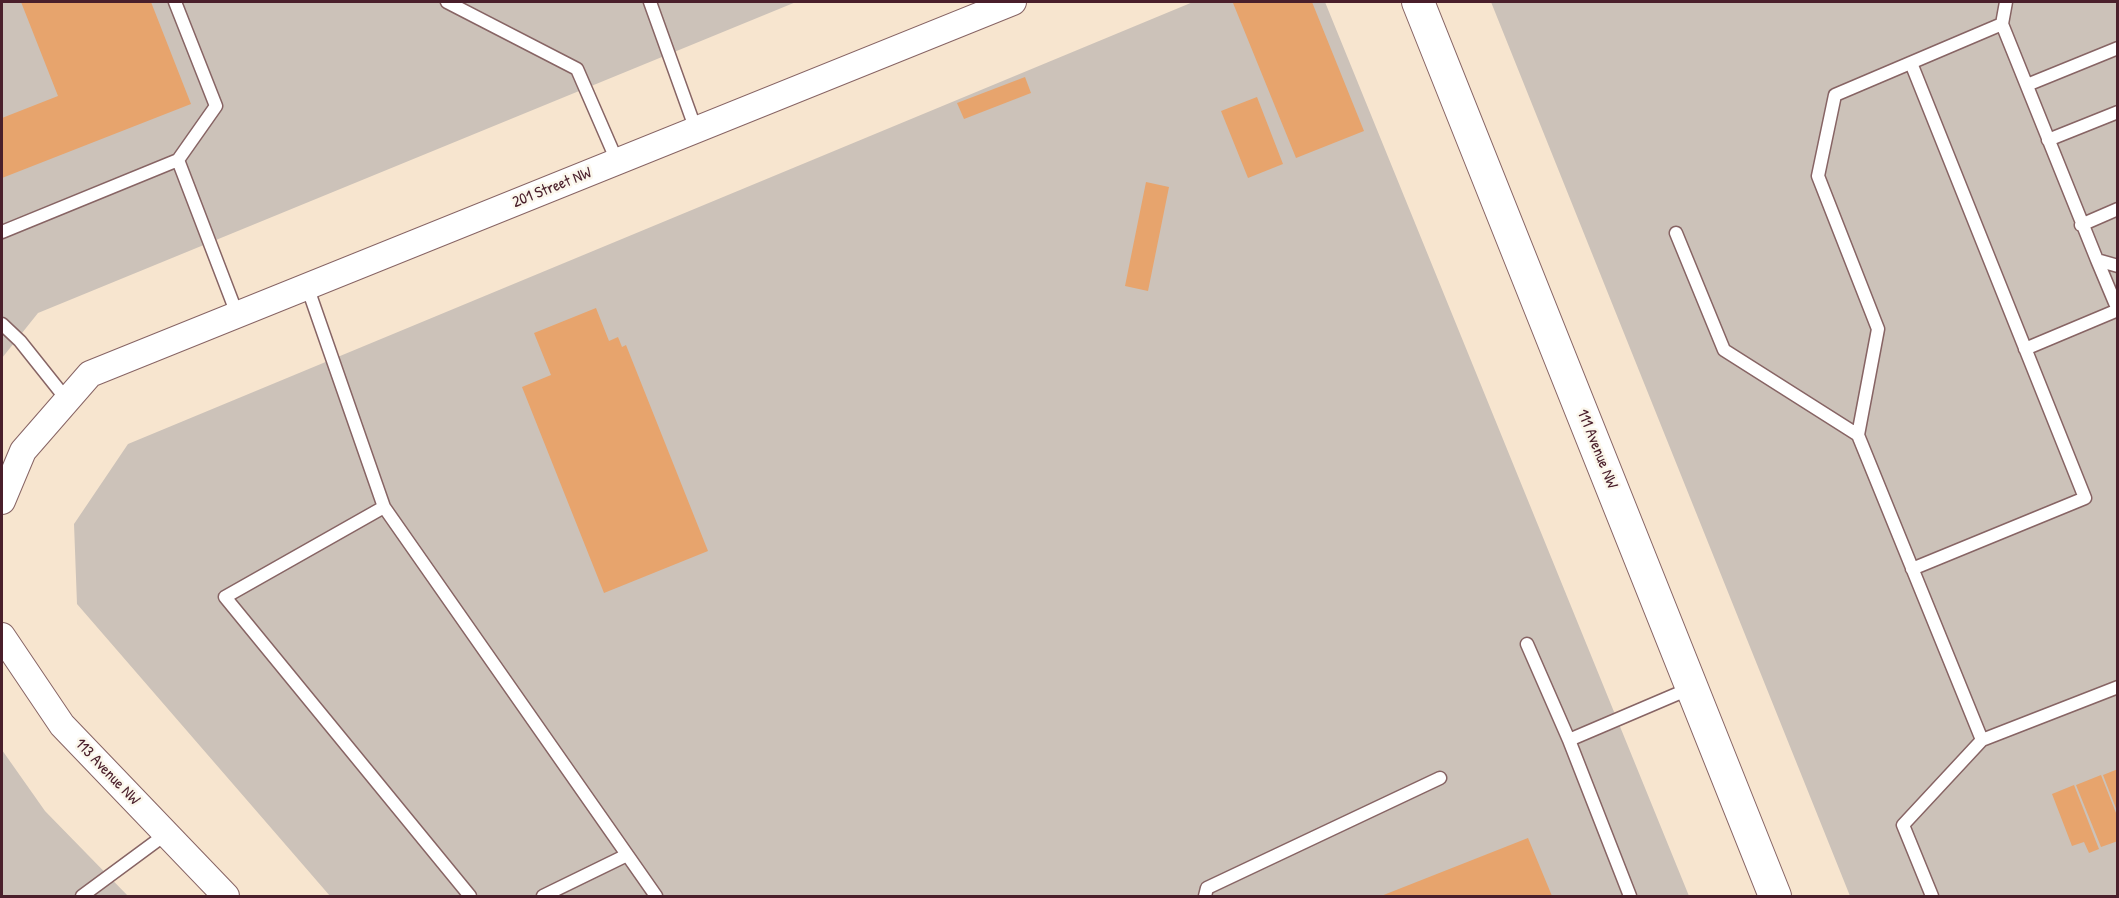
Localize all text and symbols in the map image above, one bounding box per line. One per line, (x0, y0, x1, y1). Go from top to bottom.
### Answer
street label: 201 Street NW (510, 163, 594, 213)
street label: 111 Avenue NW (1572, 407, 1622, 491)
street label: 113 Avenue NW (71, 735, 143, 809)

